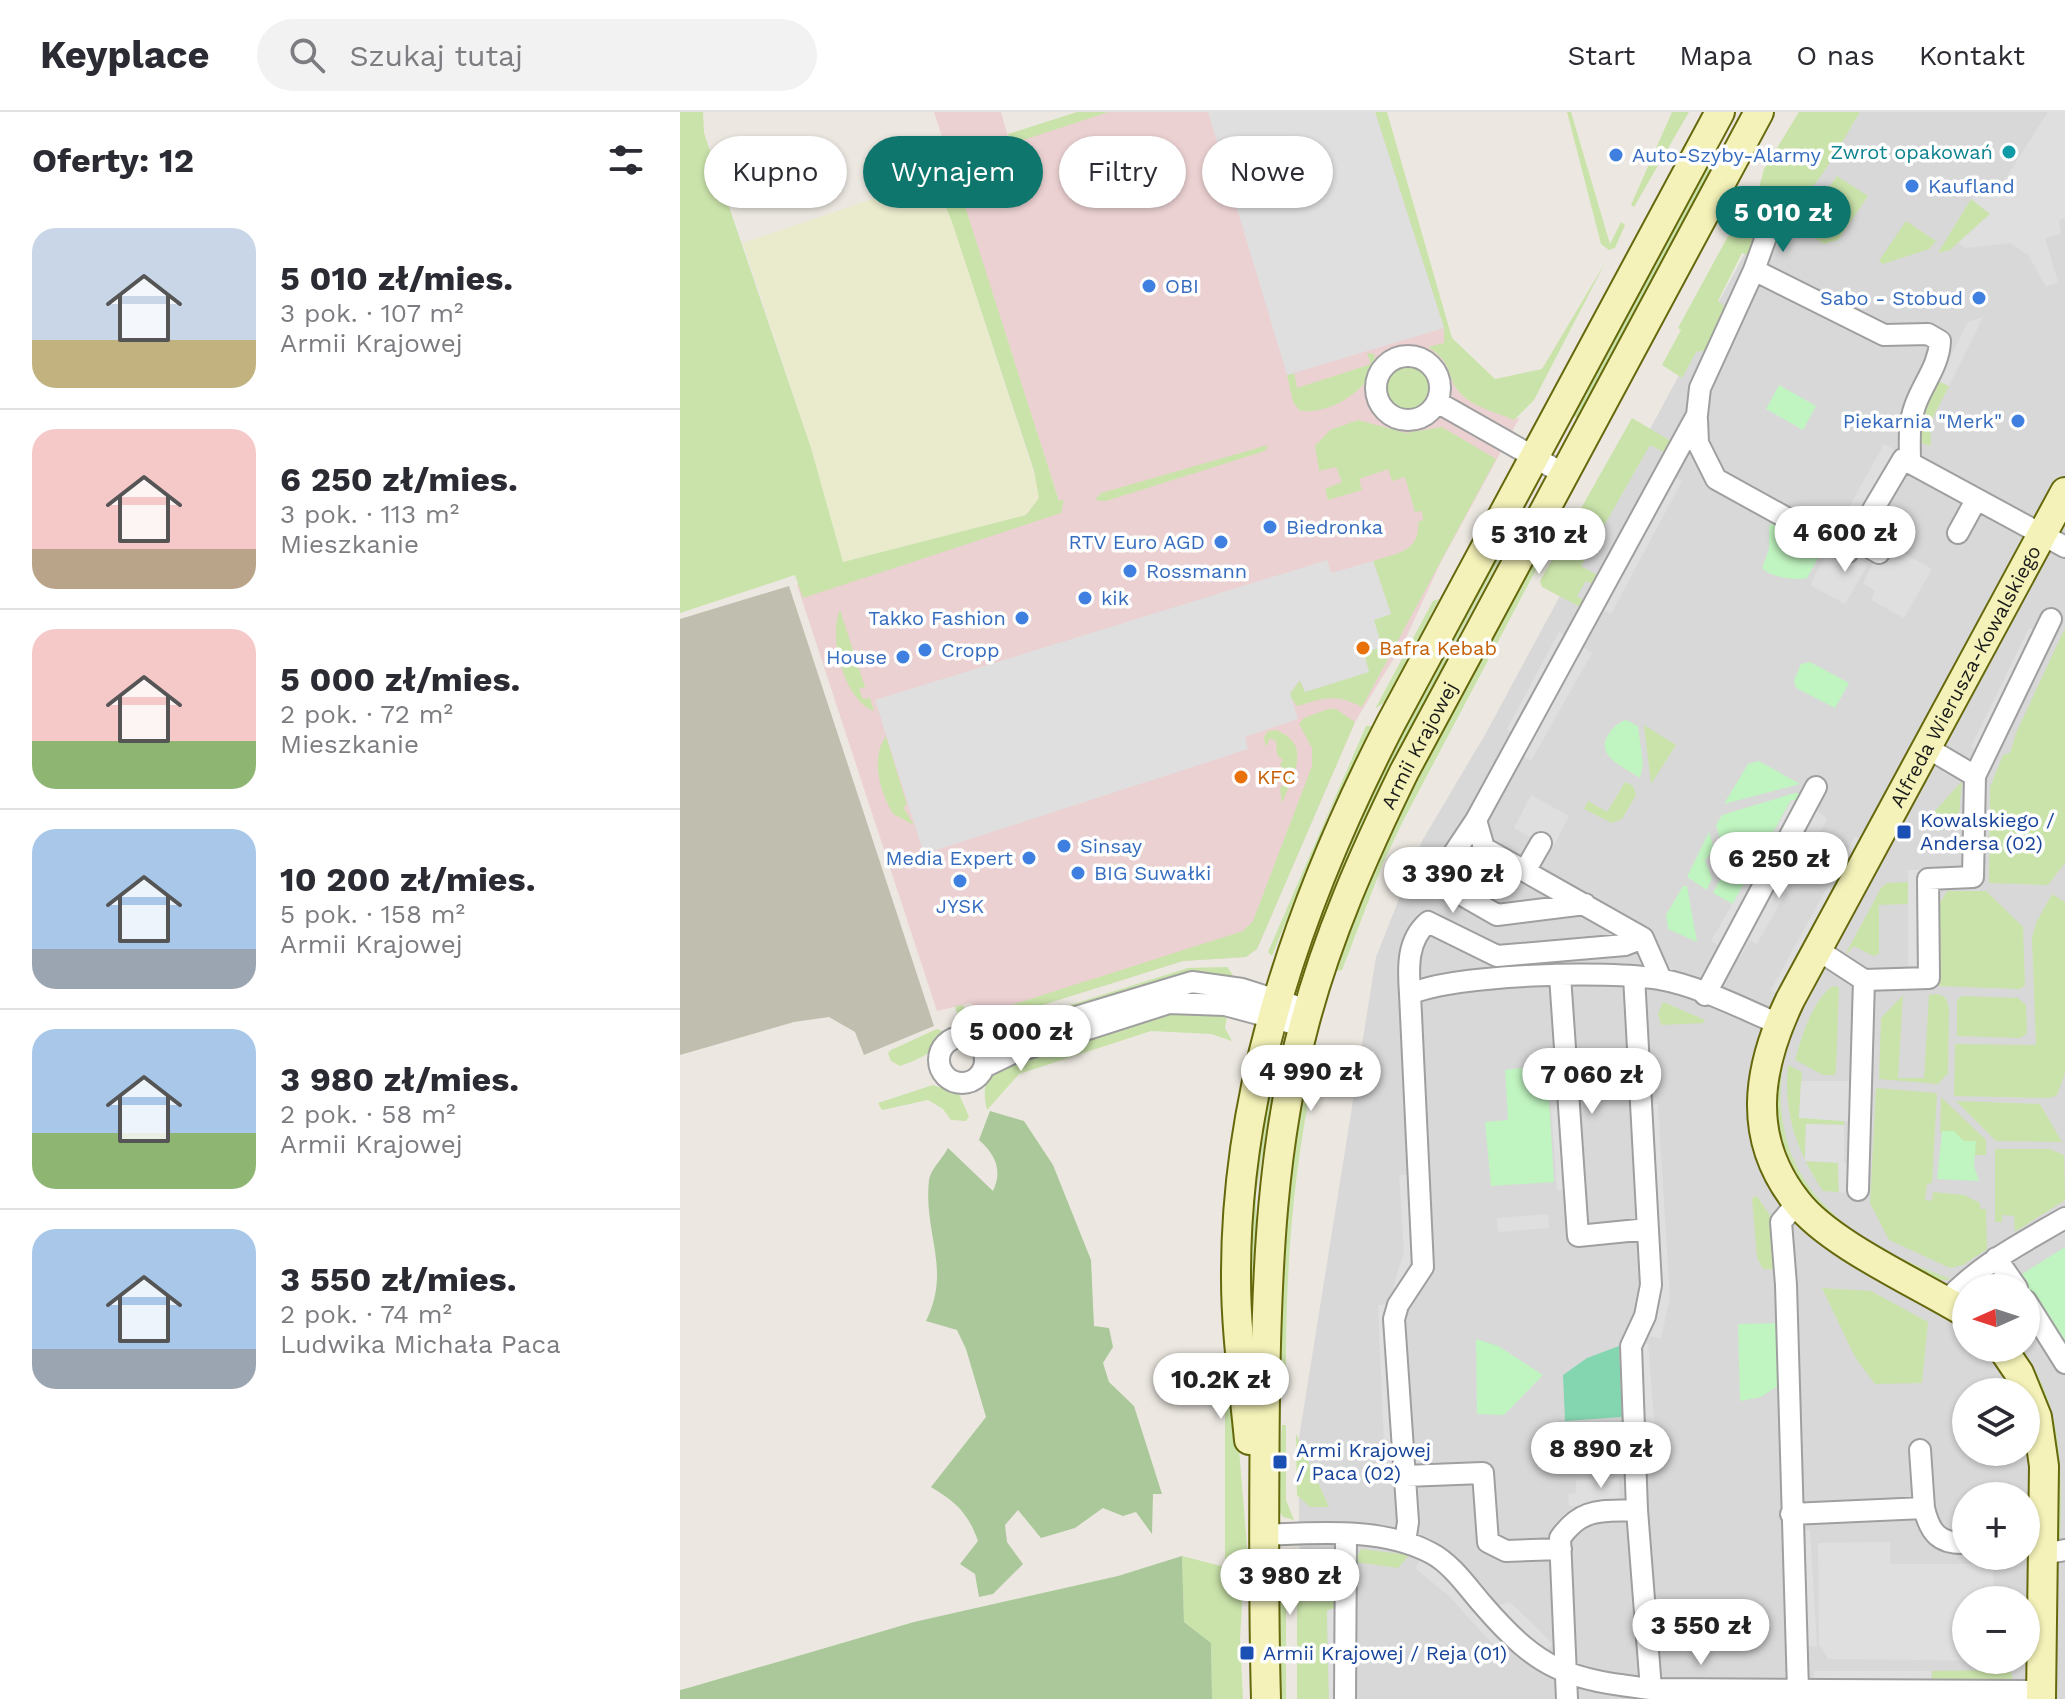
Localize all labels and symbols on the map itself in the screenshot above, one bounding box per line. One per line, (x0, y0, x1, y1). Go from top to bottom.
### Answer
place label: Zwrot opakowań (1831, 140, 1993, 164)
place label: Auto-Szyby-Alarmy (1632, 143, 1822, 167)
marker: Zwrot opakowań (2000, 143, 2018, 161)
marker: Auto-Szyby-Alarmy (1607, 146, 1625, 164)
place label: Kaufland (1928, 174, 2015, 198)
marker: Kaufland (1903, 177, 1921, 195)
pin: 5 010 zł (1700, 186, 1866, 254)
place label: OBI (1165, 274, 1199, 298)
marker: OBI (1140, 277, 1158, 295)
place label: Sabo - Stobud (1820, 286, 1963, 310)
marker: Sabo - Stobud (1970, 289, 1988, 307)
place label: Piekarnia "Merk" (1843, 409, 2002, 433)
marker: Piekarnia "Merk" (2009, 412, 2027, 430)
pin: 4 600 zł (1762, 506, 1928, 574)
pin: 5 310 zł (1456, 508, 1622, 576)
place label: Biedronka (1286, 515, 1383, 539)
marker: Biedronka (1261, 518, 1279, 536)
place label: RTV Euro AGD (1069, 530, 1205, 554)
marker: RTV Euro AGD (1212, 533, 1230, 551)
street label: Alfreda Wierusza-Kowalskiego (1884, 541, 2046, 812)
place label: Rossmann (1146, 559, 1247, 583)
marker: Rossmann (1121, 562, 1139, 580)
place label: kik (1101, 586, 1129, 610)
marker: kik (1076, 589, 1094, 607)
place label: Takko Fashion (868, 606, 1006, 630)
marker: Takko Fashion (1013, 609, 1031, 627)
place label: Bafra Kebab (1379, 636, 1497, 660)
place label: Cropp (941, 638, 1000, 662)
marker: Bafra Kebab (1354, 639, 1372, 657)
marker: Cropp (916, 641, 934, 659)
place label: House (826, 645, 887, 669)
marker: House (894, 648, 912, 666)
street label: Armii Krajowej (1376, 678, 1462, 813)
place label: KFC (1257, 765, 1296, 789)
marker: KFC (1232, 768, 1250, 786)
place label: Kowalskiego / Andersa (02) (1920, 808, 2055, 855)
marker: Kowalskiego / Andersa (02) (1895, 823, 1913, 841)
pin: 6 250 zł (1696, 832, 1862, 900)
place label: Sinsay (1080, 834, 1143, 858)
marker: Sinsay (1055, 837, 1073, 855)
place label: Media Expert (886, 846, 1014, 870)
pin: 3 390 zł (1370, 847, 1536, 915)
marker: Media Expert (1020, 849, 1038, 867)
place label: BIG Suwałki (1094, 861, 1211, 885)
marker: BIG Suwałki (1069, 864, 1087, 882)
marker: JYSK (951, 872, 969, 890)
place label: JYSK (936, 894, 984, 918)
pin: 5 000 zł (938, 1005, 1104, 1073)
pin: 4 990 zł (1228, 1045, 1394, 1113)
pin: 7 060 zł (1509, 1048, 1675, 1116)
north arrow (1952, 1274, 2040, 1362)
pin: 10.2K zł (1138, 1353, 1304, 1421)
pin: 8 890 zł (1518, 1422, 1684, 1490)
place label: Armi Krajowej / Paca (02) (1296, 1438, 1431, 1485)
marker: Armi Krajowej / Paca (02) (1271, 1453, 1289, 1471)
pin: 3 980 zł (1207, 1549, 1373, 1617)
pin: 3 550 zł (1618, 1599, 1784, 1667)
place label: Armii Krajowej / Reja (01) (1263, 1641, 1507, 1665)
marker: Armii Krajowej / Reja (01) (1238, 1644, 1256, 1662)

